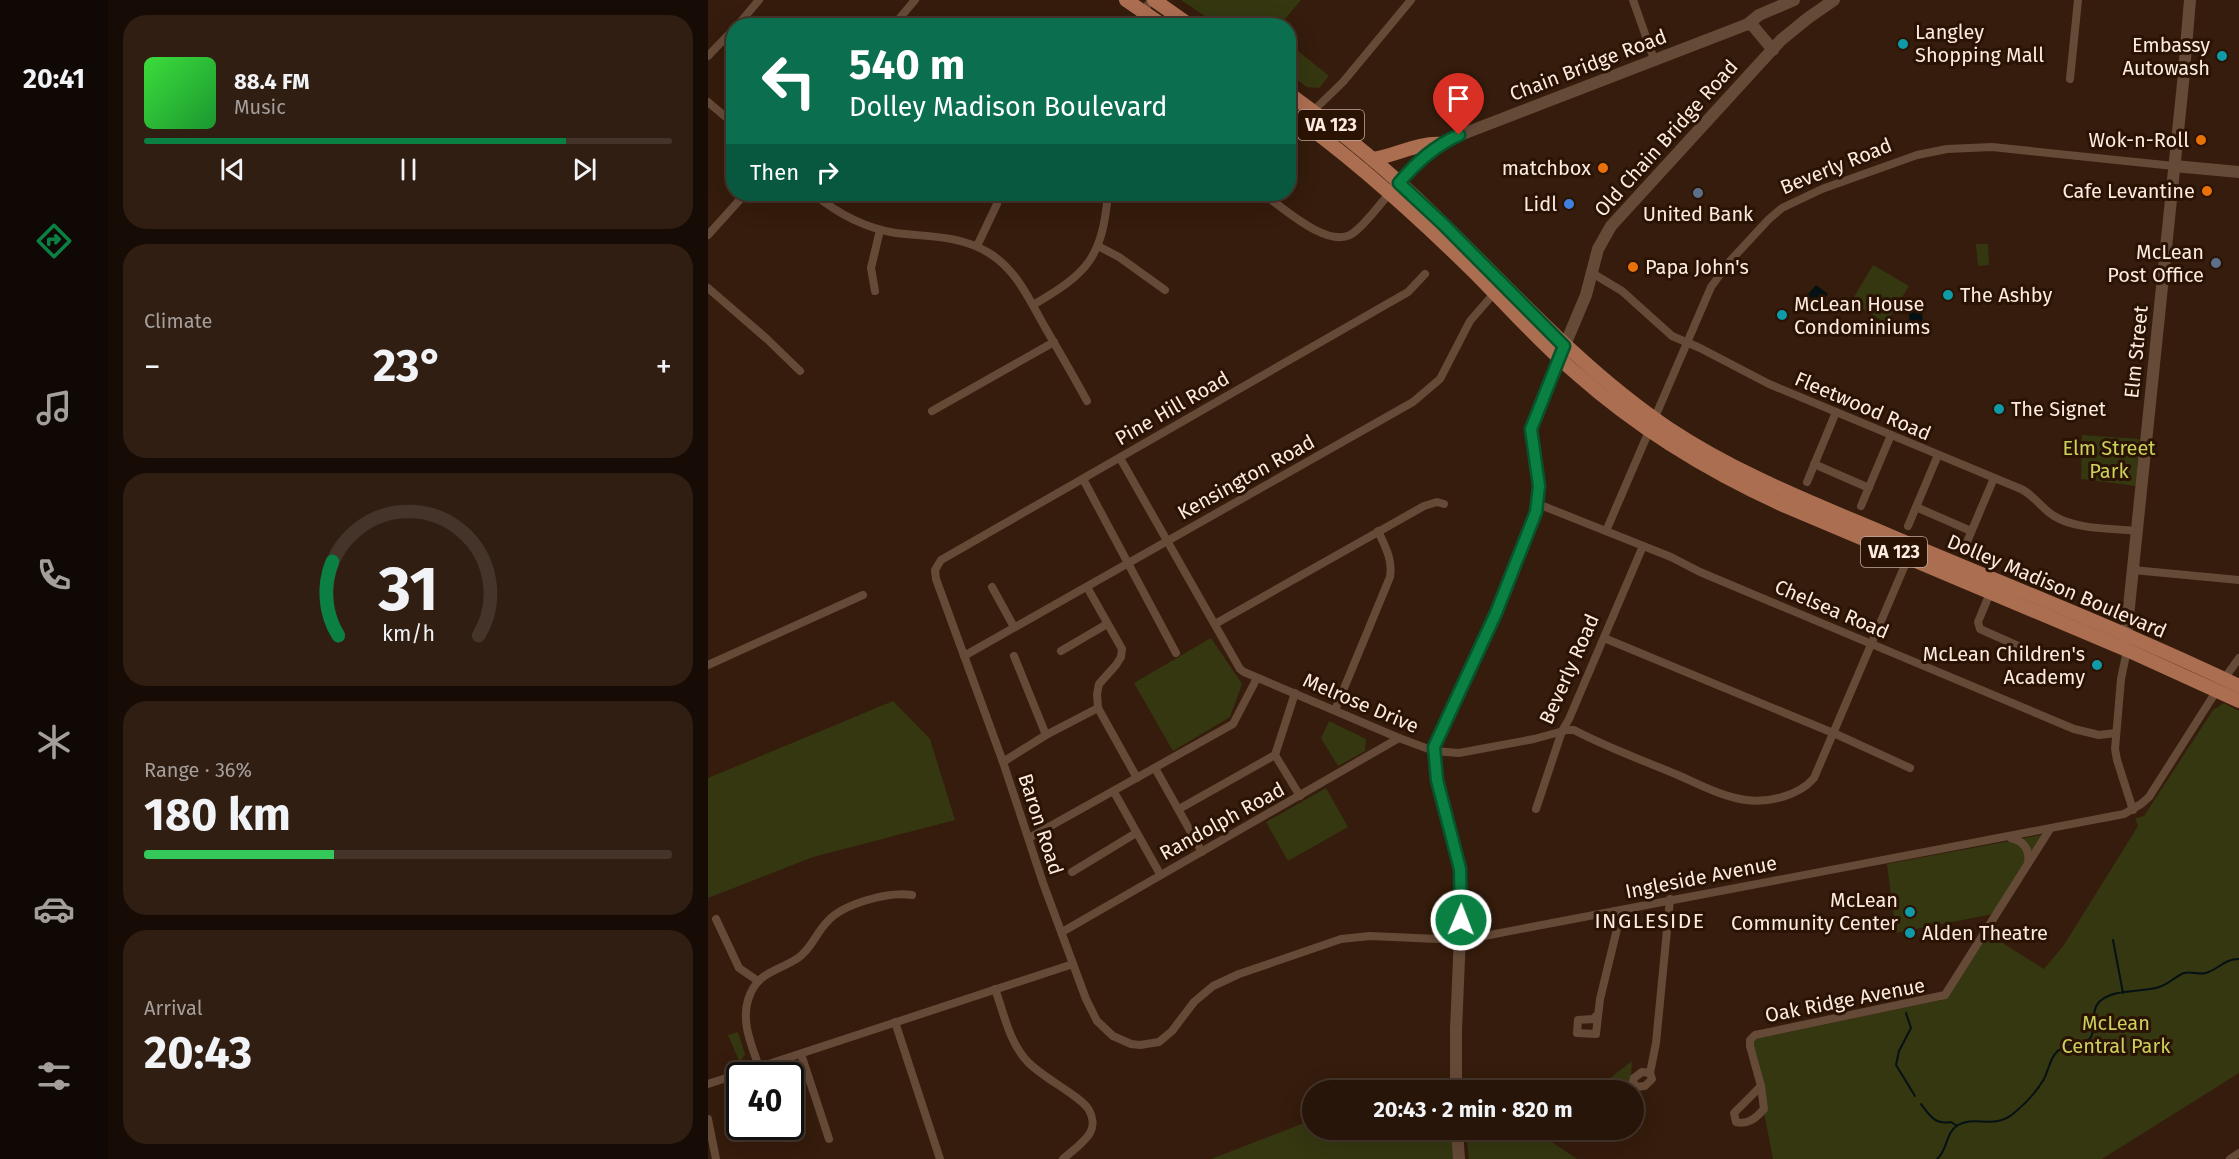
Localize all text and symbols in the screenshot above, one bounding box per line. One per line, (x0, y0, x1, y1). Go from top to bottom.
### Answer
place label: Langley Shopping Mall (1915, 20, 2044, 67)
street label: Chain Bridge Road (1506, 24, 1670, 106)
place label: Embassy Autowash (2122, 33, 2210, 80)
marker: Langley Shopping Mall (1896, 37, 1910, 51)
text: 540 m (849, 40, 965, 90)
icon: left (750, 42, 828, 120)
marker: Embassy Autowash (2215, 49, 2229, 63)
street label: Old Chain Bridge Road (1589, 55, 1743, 221)
text: 20:41 (23, 63, 85, 95)
text: 88.4 FM (234, 68, 309, 95)
pin (1433, 73, 1484, 135)
icon: arrive (1442, 82, 1475, 115)
text: Dolley Madison Boulevard (849, 91, 1167, 123)
text: Music (234, 95, 286, 119)
road number: VA 123 (1298, 110, 1364, 140)
place label: Wok-n-Roll (2088, 128, 2189, 152)
street label: Beverly Road (1777, 133, 1895, 199)
marker: Wok-n-Roll (2194, 133, 2208, 147)
icon: previous (216, 153, 249, 186)
icon: pause (392, 153, 425, 186)
icon: next (568, 153, 601, 186)
icon: right (811, 156, 844, 189)
place label: matchbox (1502, 156, 1591, 180)
text: Then (750, 159, 799, 186)
marker: matchbox (1596, 161, 1610, 175)
place label: Cafe Levantine (2063, 179, 2195, 203)
marker: Cafe Levantine (2200, 184, 2214, 198)
marker: United Bank (1691, 186, 1705, 200)
place label: Lidl (1524, 192, 1557, 216)
marker: Lidl (1562, 197, 1576, 211)
place label: United Bank (1643, 202, 1754, 226)
icon: directions (33, 220, 75, 262)
place label: McLean Post Office (2107, 240, 2204, 287)
place label: Papa John's (1645, 255, 1749, 279)
marker: McLean Post Office (2209, 256, 2223, 270)
marker: Papa John's (1626, 260, 1640, 274)
place label: The Ashby (1960, 283, 2053, 307)
marker: The Ashby (1941, 288, 1955, 302)
place label: McLean House Condominiums (1794, 292, 1930, 339)
street label: Elm Street (2119, 304, 2153, 400)
marker: McLean House Condominiums (1775, 308, 1789, 322)
text: Climate (144, 309, 212, 333)
text: 23° (373, 339, 443, 393)
text: − (144, 347, 161, 387)
text: + (656, 347, 672, 387)
street label: Pine Hill Road (1111, 366, 1233, 450)
street label: Fleetwood Road (1791, 367, 1935, 445)
icon: music (33, 387, 75, 429)
place label: The Signet (2011, 397, 2107, 421)
marker: The Signet (1992, 402, 2006, 416)
street label: Kensington Road (1173, 429, 1319, 525)
park label: Elm Street Park (2062, 436, 2156, 483)
street label: Dolley Madison Boulevard (1944, 529, 2170, 643)
road number: VA 123 (1861, 537, 1927, 567)
text: 31 (377, 553, 438, 628)
icon: phone (33, 554, 75, 596)
street label: Chelsea Road (1771, 574, 1893, 644)
street label: Beverly Road (1534, 610, 1604, 728)
text: km/h (381, 622, 435, 648)
place label: McLean Children's Academy (1923, 642, 2085, 689)
marker: McLean Children's Academy (2090, 658, 2104, 672)
street label: Melrose Drive (1299, 668, 1423, 738)
icon: climate (33, 721, 75, 763)
text: Range · 36% (144, 758, 252, 782)
street label: Baron Road (1013, 770, 1069, 878)
street label: Randolph Road (1155, 777, 1289, 865)
text: 180 km (144, 788, 291, 842)
street label: Ingleside Avenue (1623, 851, 1779, 903)
icon: car (33, 888, 75, 930)
position arrow (1429, 888, 1493, 952)
place label: McLean Community Center (1731, 888, 1898, 935)
marker: McLean Community Center (1903, 905, 1917, 919)
district label: INGLESIDE (1594, 908, 1706, 934)
place label: Alden Theatre (1922, 921, 2048, 945)
marker: Alden Theatre (1903, 926, 1917, 940)
street label: Oak Ridge Avenue (1763, 973, 1927, 1027)
text: Arrival (144, 996, 203, 1020)
park label: McLean Central Park (2062, 1011, 2171, 1058)
text: 20:43 (144, 1026, 252, 1080)
icon: filters (33, 1055, 75, 1097)
speed limit sign: 40 (726, 1062, 804, 1140)
text: 20:43 · 2 min · 820 m (1373, 1096, 1573, 1123)

